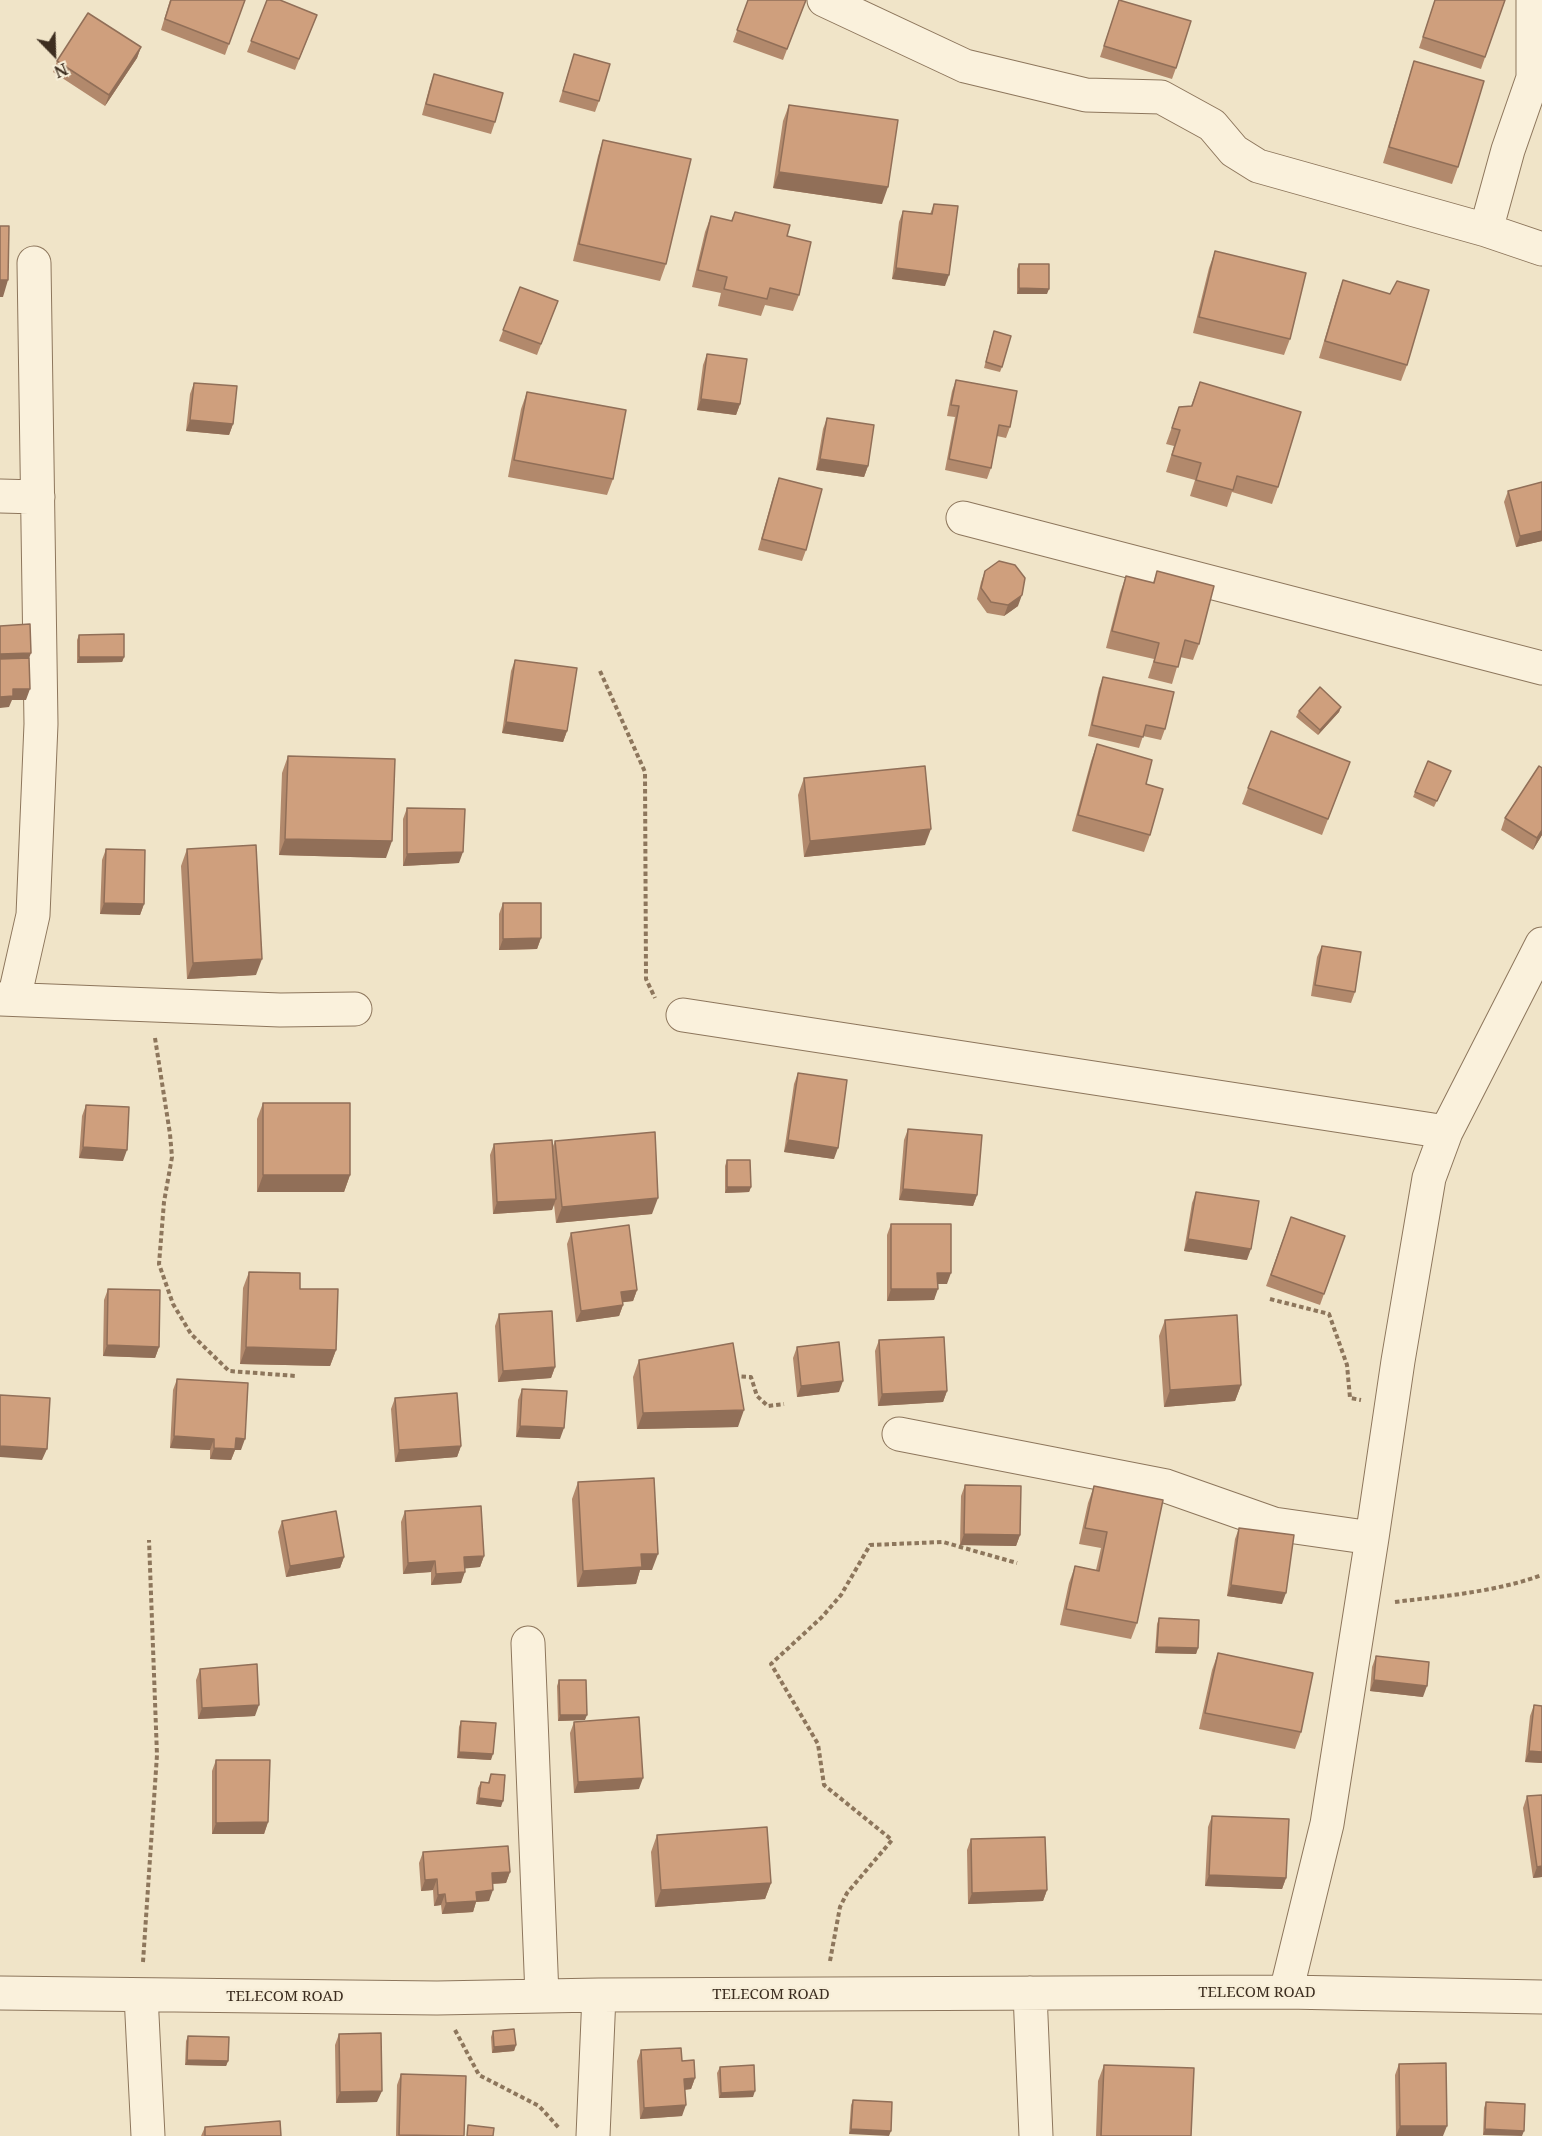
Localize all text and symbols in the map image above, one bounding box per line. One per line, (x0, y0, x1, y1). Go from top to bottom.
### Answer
north arrow (24, 24, 84, 84)
text: N (51, 58, 71, 83)
street label: TELECOM ROAD (1198, 1984, 1316, 2002)
street label: TELECOM ROAD (712, 1986, 830, 2004)
street label: TELECOM ROAD (226, 1988, 344, 2006)

